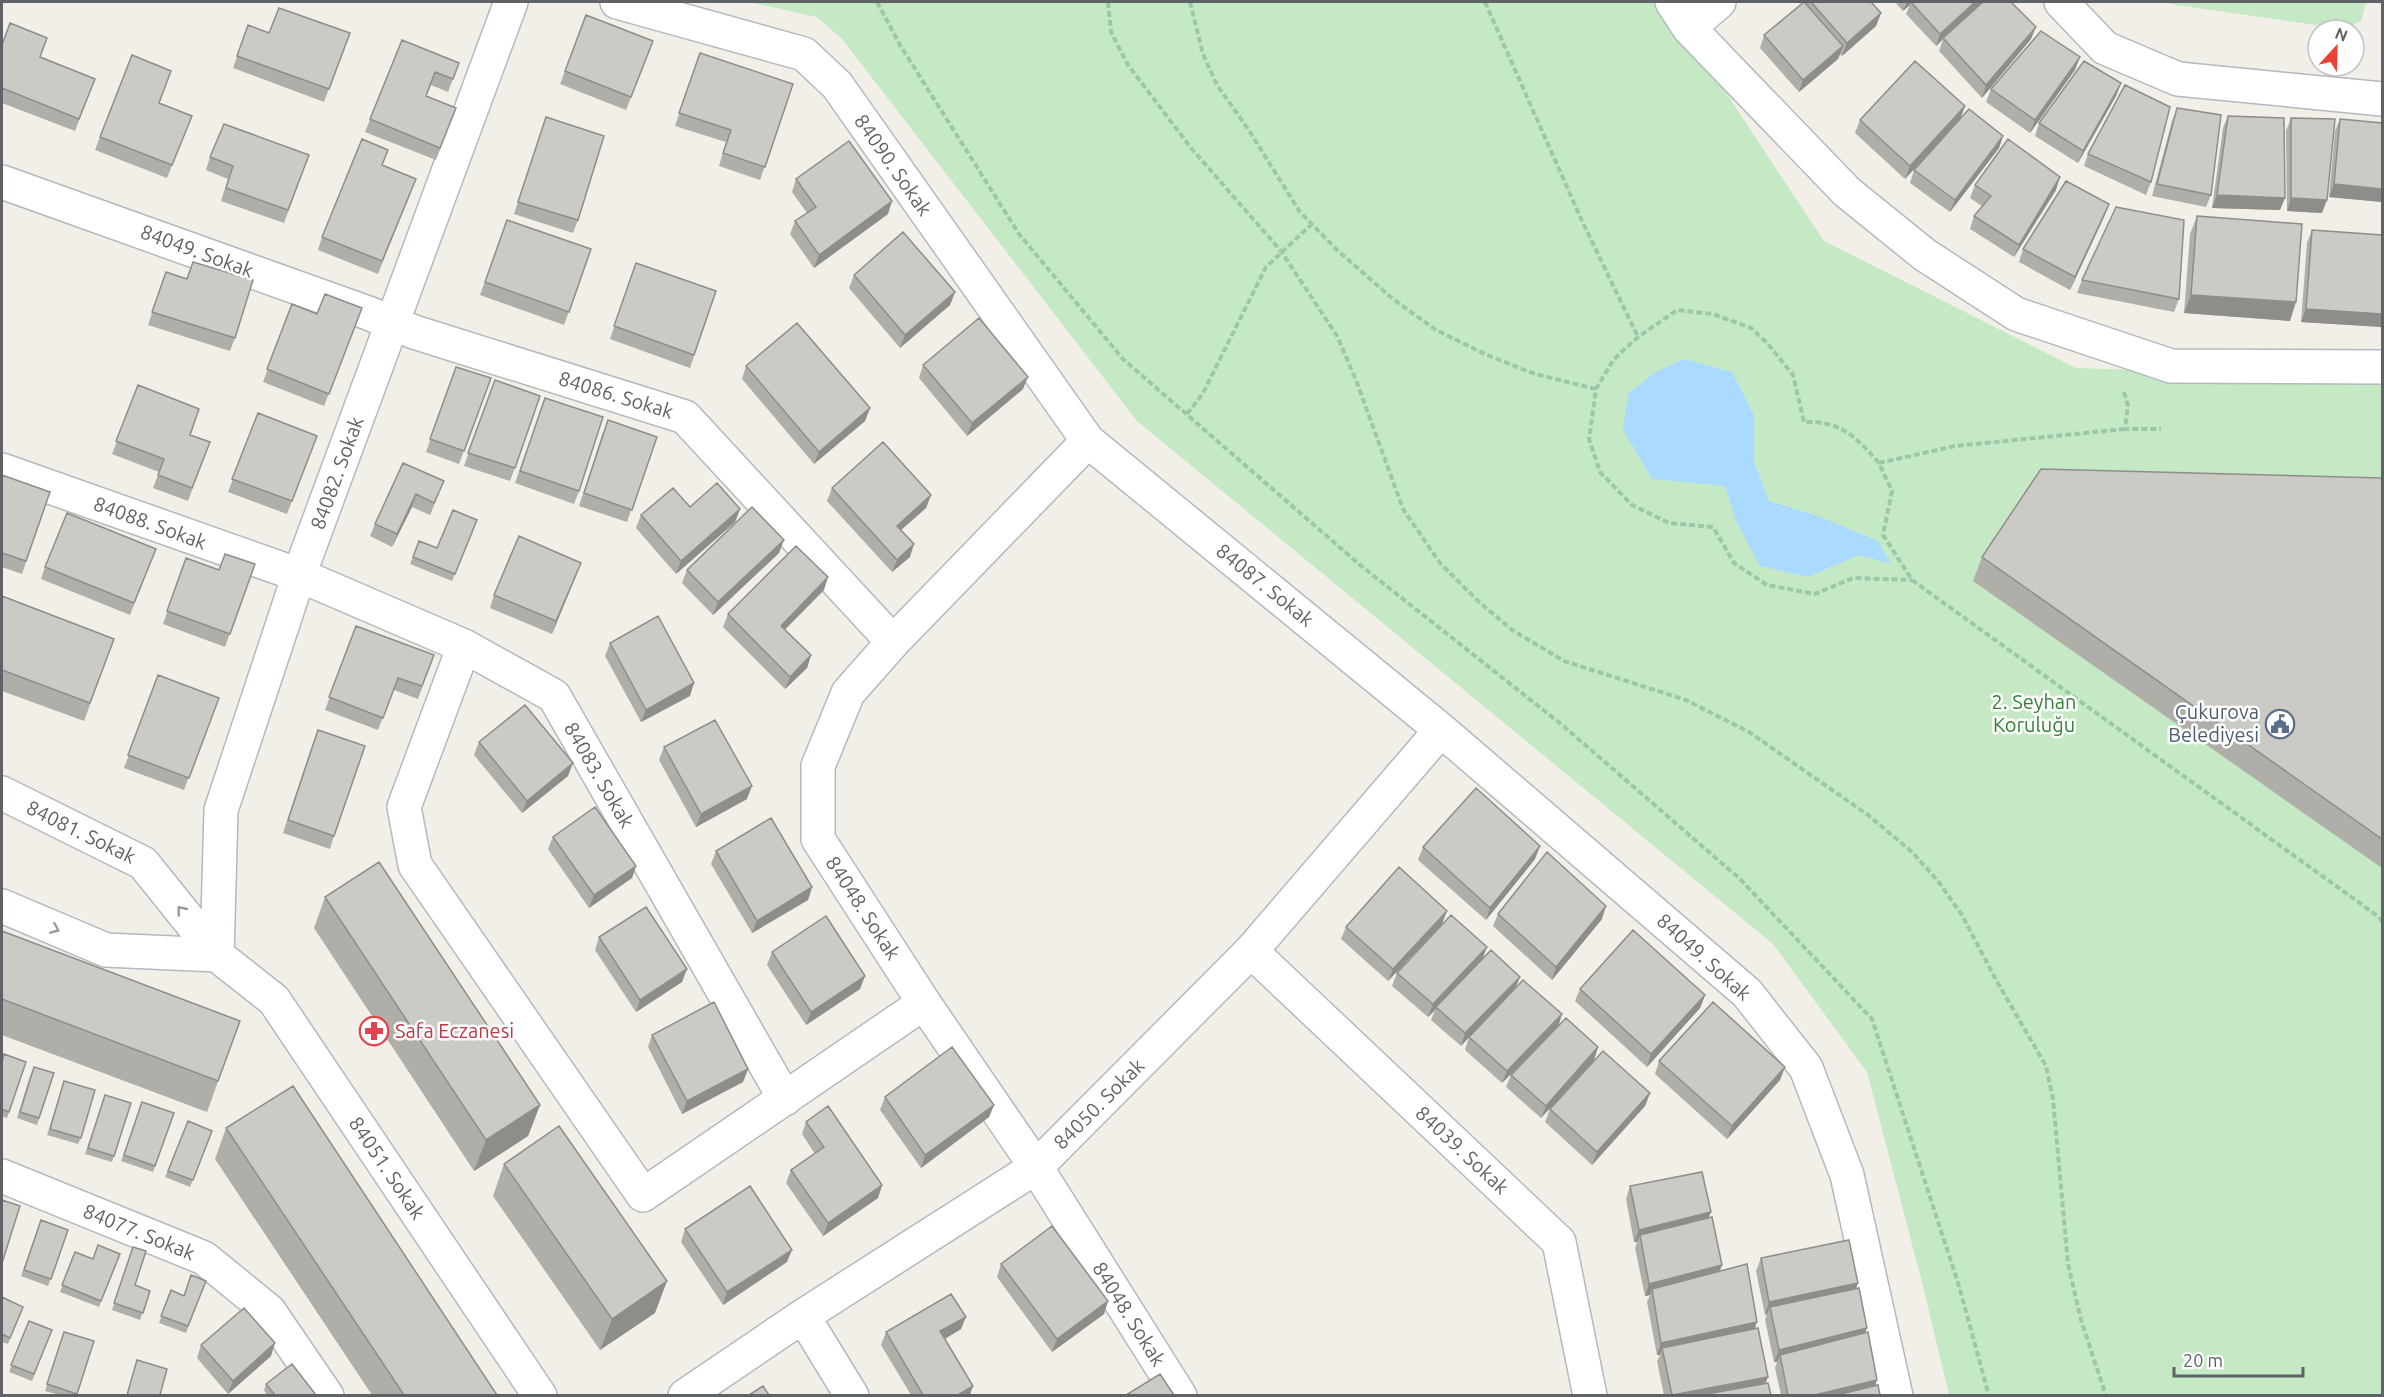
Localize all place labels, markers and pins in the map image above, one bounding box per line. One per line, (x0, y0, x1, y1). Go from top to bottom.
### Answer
place label: Çukurova Belediyesi (2168, 700, 2259, 746)
public building icon: Çukurova Belediyesi (2264, 708, 2296, 740)
pharmacy icon: Safa Eczanesi (358, 1015, 390, 1047)
place label: Safa Eczanesi (395, 1019, 514, 1042)

